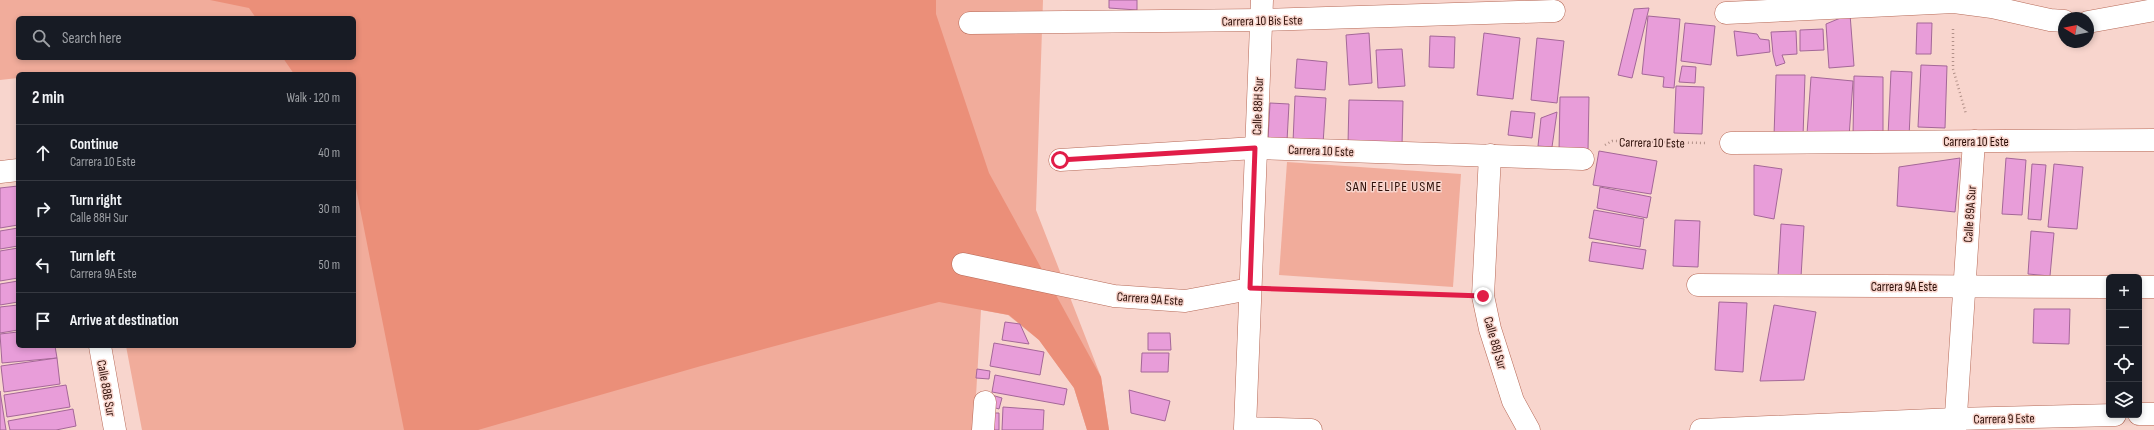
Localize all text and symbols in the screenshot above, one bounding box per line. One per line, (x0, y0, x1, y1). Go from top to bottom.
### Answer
street label: Carrera 10 Bis Este (1222, 12, 1302, 30)
north arrow (2058, 12, 2094, 48)
search box (16, 16, 356, 60)
icon: search (30, 27, 52, 49)
text: Search here (62, 29, 122, 48)
street label: Calle 88H Sur (1249, 77, 1267, 135)
text: 2 min (32, 88, 64, 108)
text: Walk · 120 m (287, 90, 340, 106)
street label: Carrera 10 Este (1619, 134, 1685, 152)
street label: Carrera 10 Este (1943, 134, 2009, 150)
text: Continue (70, 135, 119, 154)
icon: ahead (32, 142, 54, 164)
street label: Carrera 10 Este (1288, 142, 1354, 160)
text: 40 m (318, 145, 340, 161)
route start (1051, 151, 1069, 169)
text: Carrera 10 Este (70, 154, 136, 170)
district label: SAN FELIPE USME (1346, 178, 1442, 195)
street label: Calle 89A Sur (1960, 185, 1980, 243)
text: Turn right (70, 191, 122, 210)
icon: right (32, 198, 54, 220)
text: 30 m (318, 201, 340, 217)
text: Calle 88H Sur (70, 210, 128, 226)
text: Turn left (70, 247, 115, 266)
icon: left (32, 254, 54, 276)
text: 50 m (319, 257, 340, 273)
text: Carrera 9A Este (70, 266, 137, 282)
map controls (2106, 274, 2142, 418)
button: + (2106, 274, 2142, 310)
street label: Carrera 9A Este (1871, 279, 1937, 295)
route end (1474, 287, 1492, 305)
street label: Carrera 9A Este (1116, 289, 1184, 309)
icon: arrive (32, 310, 54, 332)
button: − (2106, 310, 2142, 346)
text: Arrive at destination (70, 311, 179, 330)
street label: Calle 88J Sur (1480, 315, 1510, 372)
button: locate (2106, 346, 2142, 382)
street label: Calle 88B Sur (93, 359, 119, 418)
button: layers (2106, 382, 2142, 418)
street label: Carrera 9 Este (1973, 410, 2035, 428)

